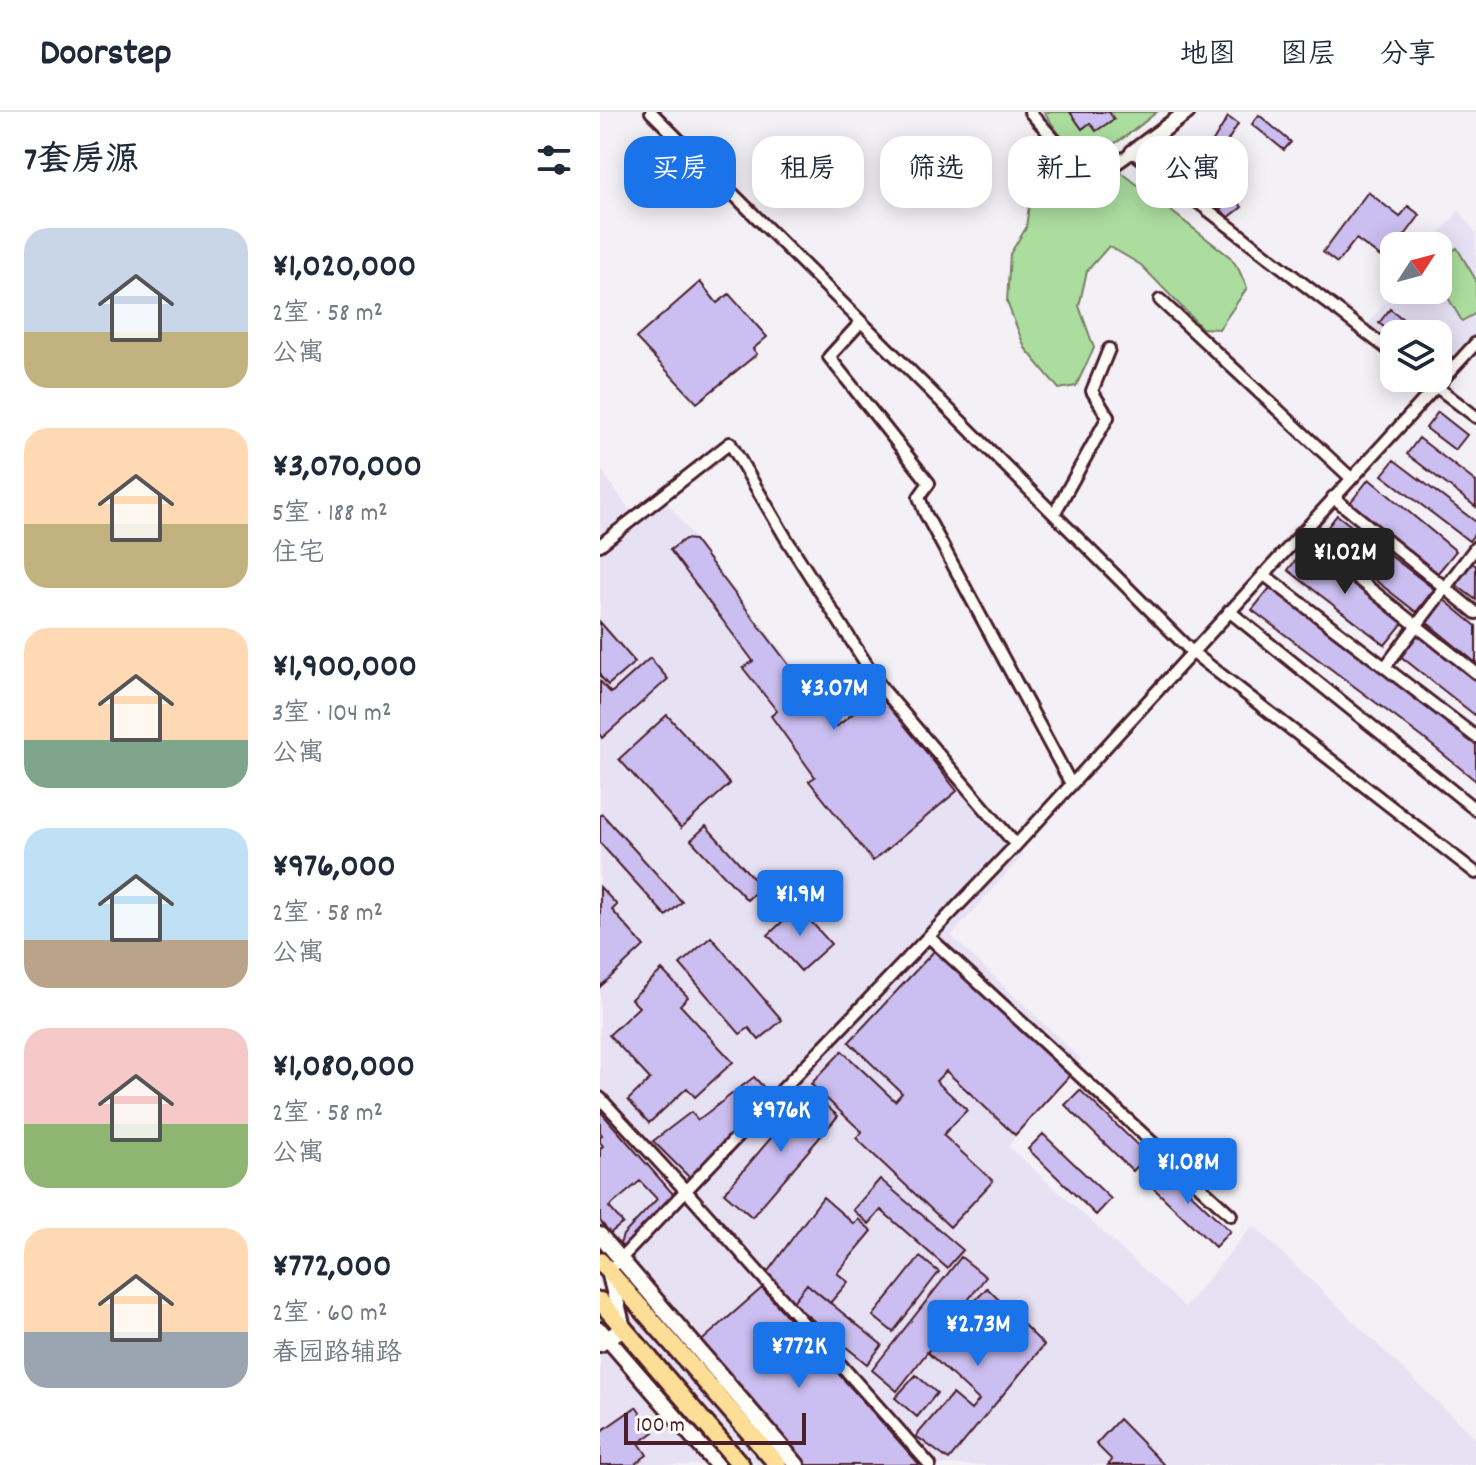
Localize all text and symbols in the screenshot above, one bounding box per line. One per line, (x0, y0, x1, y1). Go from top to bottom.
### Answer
text: Doorstep (40, 28, 172, 83)
text: 地图 (1180, 37, 1236, 77)
text: 图层 (1280, 37, 1336, 77)
text: 分享 (1380, 37, 1436, 77)
chip: 买房 (624, 136, 736, 208)
chip: 租房 (752, 136, 864, 208)
chip: 筛选 (880, 136, 992, 208)
chip: 新上 (1008, 136, 1120, 208)
chip: 公寓 (1136, 136, 1248, 208)
text: 7套房源 (24, 138, 139, 187)
icon: filters (532, 138, 576, 182)
north arrow (1380, 232, 1452, 304)
map controls (1380, 232, 1452, 392)
text: ¥1,020,000 (272, 244, 416, 293)
icon: home (88, 260, 184, 356)
text: 2室 · 58 m² (272, 296, 383, 333)
button: layers (1380, 320, 1452, 392)
text: 公寓 (272, 336, 324, 373)
text: ¥3,070,000 (272, 444, 422, 493)
icon: home (88, 460, 184, 556)
text: 5室 · 188 m² (272, 496, 388, 533)
pin: ¥1.02M (1280, 528, 1410, 596)
text: ¥1.02M (1313, 535, 1377, 572)
text: 住宅 (272, 536, 324, 573)
text: ¥1,900,000 (272, 644, 417, 693)
icon: home (88, 660, 184, 756)
pin: ¥3.07M (769, 664, 899, 732)
text: ¥3.07M (800, 671, 868, 708)
text: 3室 · 104 m² (272, 696, 391, 733)
text: 公寓 (272, 736, 324, 773)
text: ¥976,000 (272, 844, 396, 893)
icon: home (88, 860, 184, 956)
pin: ¥1.9M (744, 870, 856, 938)
text: ¥1.9M (775, 877, 825, 914)
text: 2室 · 58 m² (272, 896, 383, 933)
text: 公寓 (272, 936, 324, 973)
text: ¥1,080,000 (272, 1044, 415, 1093)
icon: home (88, 1060, 184, 1156)
pin: ¥976K (725, 1086, 837, 1154)
text: ¥976K (751, 1093, 811, 1130)
text: 2室 · 58 m² (272, 1096, 383, 1133)
text: 公寓 (272, 1136, 324, 1173)
pin: ¥1.08M (1123, 1138, 1253, 1206)
text: ¥1.08M (1157, 1145, 1219, 1182)
text: ¥772,000 (272, 1244, 391, 1293)
icon: home (88, 1260, 184, 1356)
text: 2室 · 60 m² (272, 1296, 387, 1333)
pin: ¥2.73M (913, 1300, 1043, 1368)
text: ¥2.73M (945, 1307, 1011, 1344)
pin: ¥772K (743, 1322, 855, 1390)
text: ¥772K (771, 1329, 827, 1366)
text: 春园路辅路 (272, 1336, 402, 1373)
scale bar (624, 1409, 806, 1445)
text: 100 m (636, 1411, 685, 1442)

